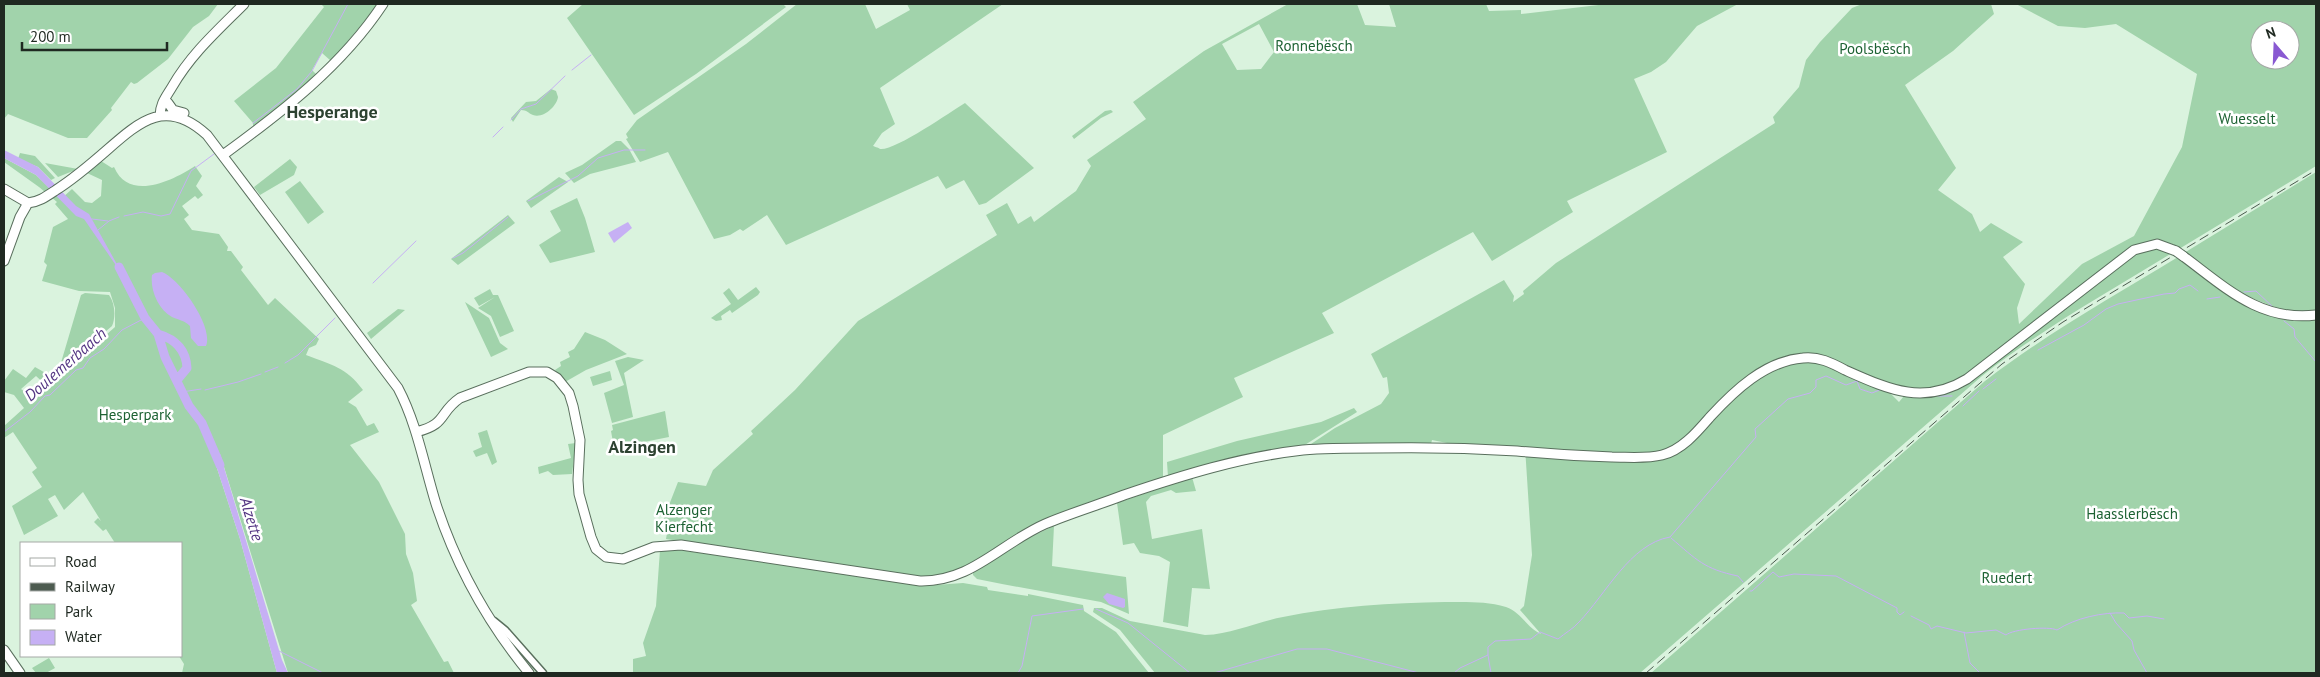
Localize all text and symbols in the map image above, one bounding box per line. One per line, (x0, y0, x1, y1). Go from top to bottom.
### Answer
scale bar (22, 20, 168, 52)
north arrow (2250, 20, 2300, 70)
text: N (2263, 23, 2278, 43)
text: 200 m (30, 27, 71, 46)
park label: Ronnebësch (1275, 36, 1353, 55)
park label: Poolsbësch (1839, 39, 1911, 58)
district label: Hesperange (286, 100, 378, 123)
park label: Wuesselt (2218, 109, 2276, 128)
water label: Doulemerbaach (20, 323, 110, 405)
park label: Hesperpark (99, 405, 172, 424)
district label: Alzingen (608, 435, 676, 458)
water label: Alzette (236, 494, 268, 544)
park label: Alzenger Kierfecht (655, 500, 713, 536)
park label: Haasslerbësch (2086, 504, 2178, 523)
legend (20, 542, 182, 657)
text: Road (65, 552, 97, 571)
park label: Ruedert (1982, 568, 2032, 587)
text: Railway (65, 577, 115, 596)
text: Park (65, 602, 93, 621)
text: Water (65, 627, 102, 646)

